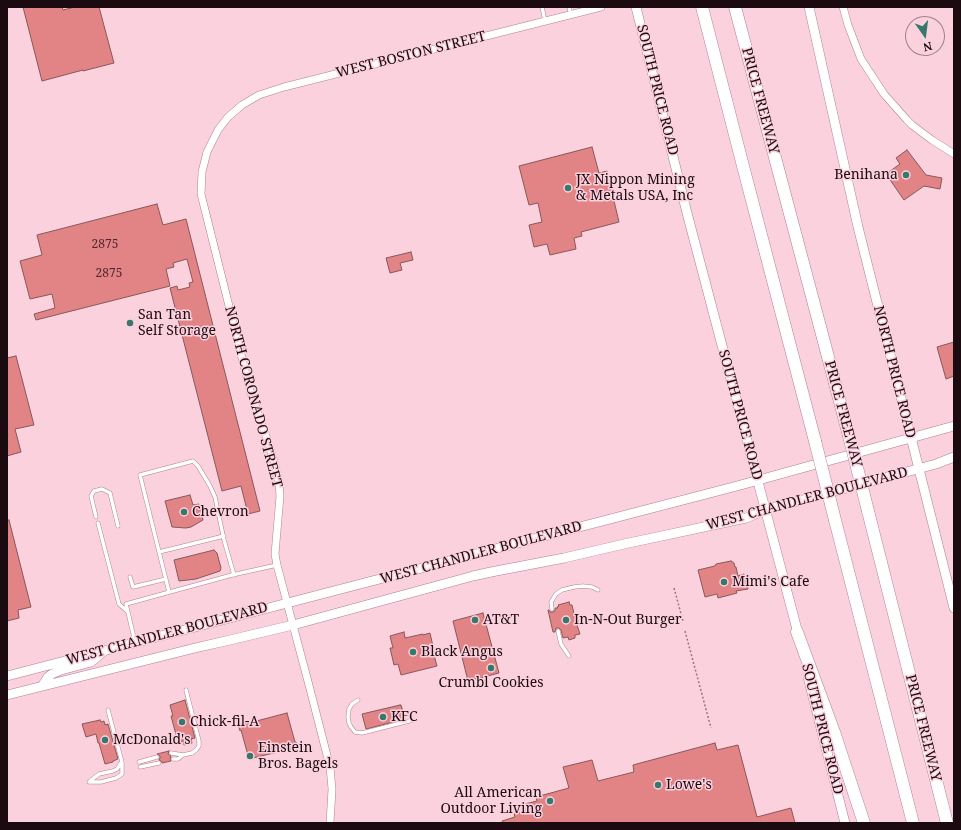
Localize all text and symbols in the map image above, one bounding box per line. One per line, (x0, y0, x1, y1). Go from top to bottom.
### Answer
north arrow (905, 16, 945, 56)
street label: SOUTH PRICE ROAD (633, 23, 681, 157)
street label: WEST BOSTON STREET (334, 28, 488, 82)
text: N (922, 39, 934, 55)
street label: PRICE FREEWAY (738, 46, 782, 156)
place label: Benihana (834, 167, 898, 183)
marker: Benihana (901, 170, 911, 180)
place label: JX Nippon Mining & Metals USA, Inc (576, 172, 695, 204)
marker: JX Nippon Mining & Metals USA, Inc (563, 183, 573, 193)
house number: 2875 (92, 238, 118, 252)
house number: 2875 (96, 267, 122, 281)
street label: NORTH CORONADO STREET (221, 304, 285, 490)
street label: NORTH PRICE ROAD (869, 304, 919, 440)
place label: San Tan Self Storage (138, 307, 216, 340)
marker: San Tan Self Storage (125, 318, 135, 328)
street label: SOUTH PRICE ROAD (715, 348, 765, 482)
street label: PRICE FREEWAY (821, 359, 865, 469)
street label: WEST CHANDLER BOULEVARD (704, 464, 910, 534)
place label: Chevron (192, 504, 249, 520)
marker: Chevron (179, 507, 189, 517)
street label: WEST CHANDLER BOULEVARD (378, 518, 584, 588)
place label: Mimi's Cafe (732, 574, 809, 590)
marker: Mimi's Cafe (719, 577, 729, 587)
street label: WEST CHANDLER BOULEVARD (64, 599, 270, 669)
place label: AT&T (483, 612, 519, 628)
place label: In-N-Out Burger (574, 612, 682, 628)
marker: AT&T (470, 615, 480, 625)
marker: In-N-Out Burger (561, 615, 571, 625)
place label: Black Angus (421, 644, 503, 660)
marker: Black Angus (408, 647, 418, 657)
street label: SOUTH PRICE ROAD (798, 662, 846, 796)
marker: Crumbl Cookies (486, 663, 496, 673)
street label: PRICE FREEWAY (902, 673, 944, 783)
place label: Crumbl Cookies (438, 675, 544, 691)
place label: KFC (391, 709, 418, 725)
marker: KFC (378, 712, 388, 722)
place label: Chick-fil-A (190, 714, 259, 730)
marker: Chick-fil-A (177, 717, 187, 727)
place label: McDonald's (113, 732, 191, 748)
marker: McDonald's (100, 735, 110, 745)
place label: Einstein Bros. Bagels (258, 740, 338, 772)
marker: Einstein Bros. Bagels (245, 751, 255, 761)
place label: Lowe's (666, 777, 712, 793)
marker: Lowe's (653, 780, 663, 790)
place label: All American Outdoor Living (440, 785, 542, 818)
marker: All American Outdoor Living (545, 796, 555, 806)

